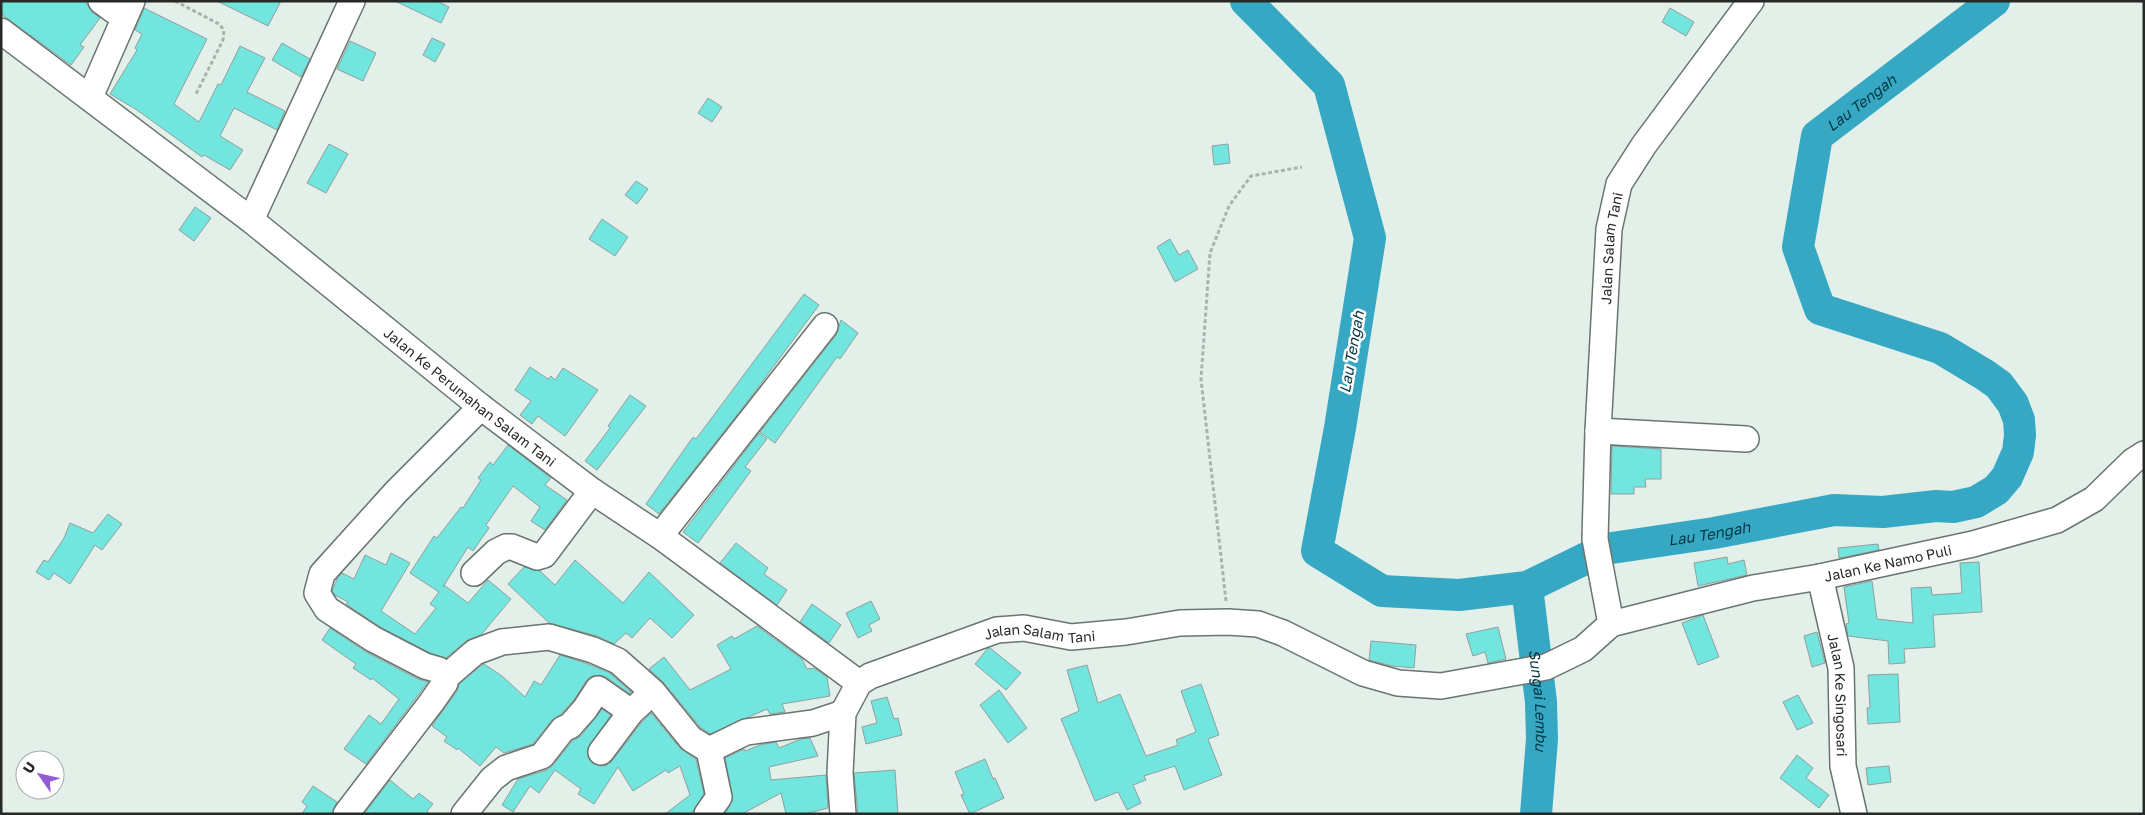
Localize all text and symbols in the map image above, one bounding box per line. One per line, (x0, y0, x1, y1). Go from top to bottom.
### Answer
water label: Lau Tengah (1823, 70, 1900, 135)
street label: Jalan Salam Tani (1596, 190, 1625, 305)
water label: Lau Tengah (1335, 309, 1368, 395)
street label: Jalan Ke Perumahan Salam Tani (381, 323, 560, 469)
water label: Lau Tengah (1667, 517, 1752, 549)
street label: Jalan Ke Namo Puli (1823, 540, 1953, 584)
street label: Jalan Salam Tani (981, 620, 1096, 646)
street label: Jalan Ke Singosari (1825, 631, 1851, 757)
water label: Sungai Lembu (1526, 648, 1551, 753)
north arrow (15, 750, 65, 800)
text: U (19, 758, 39, 776)

